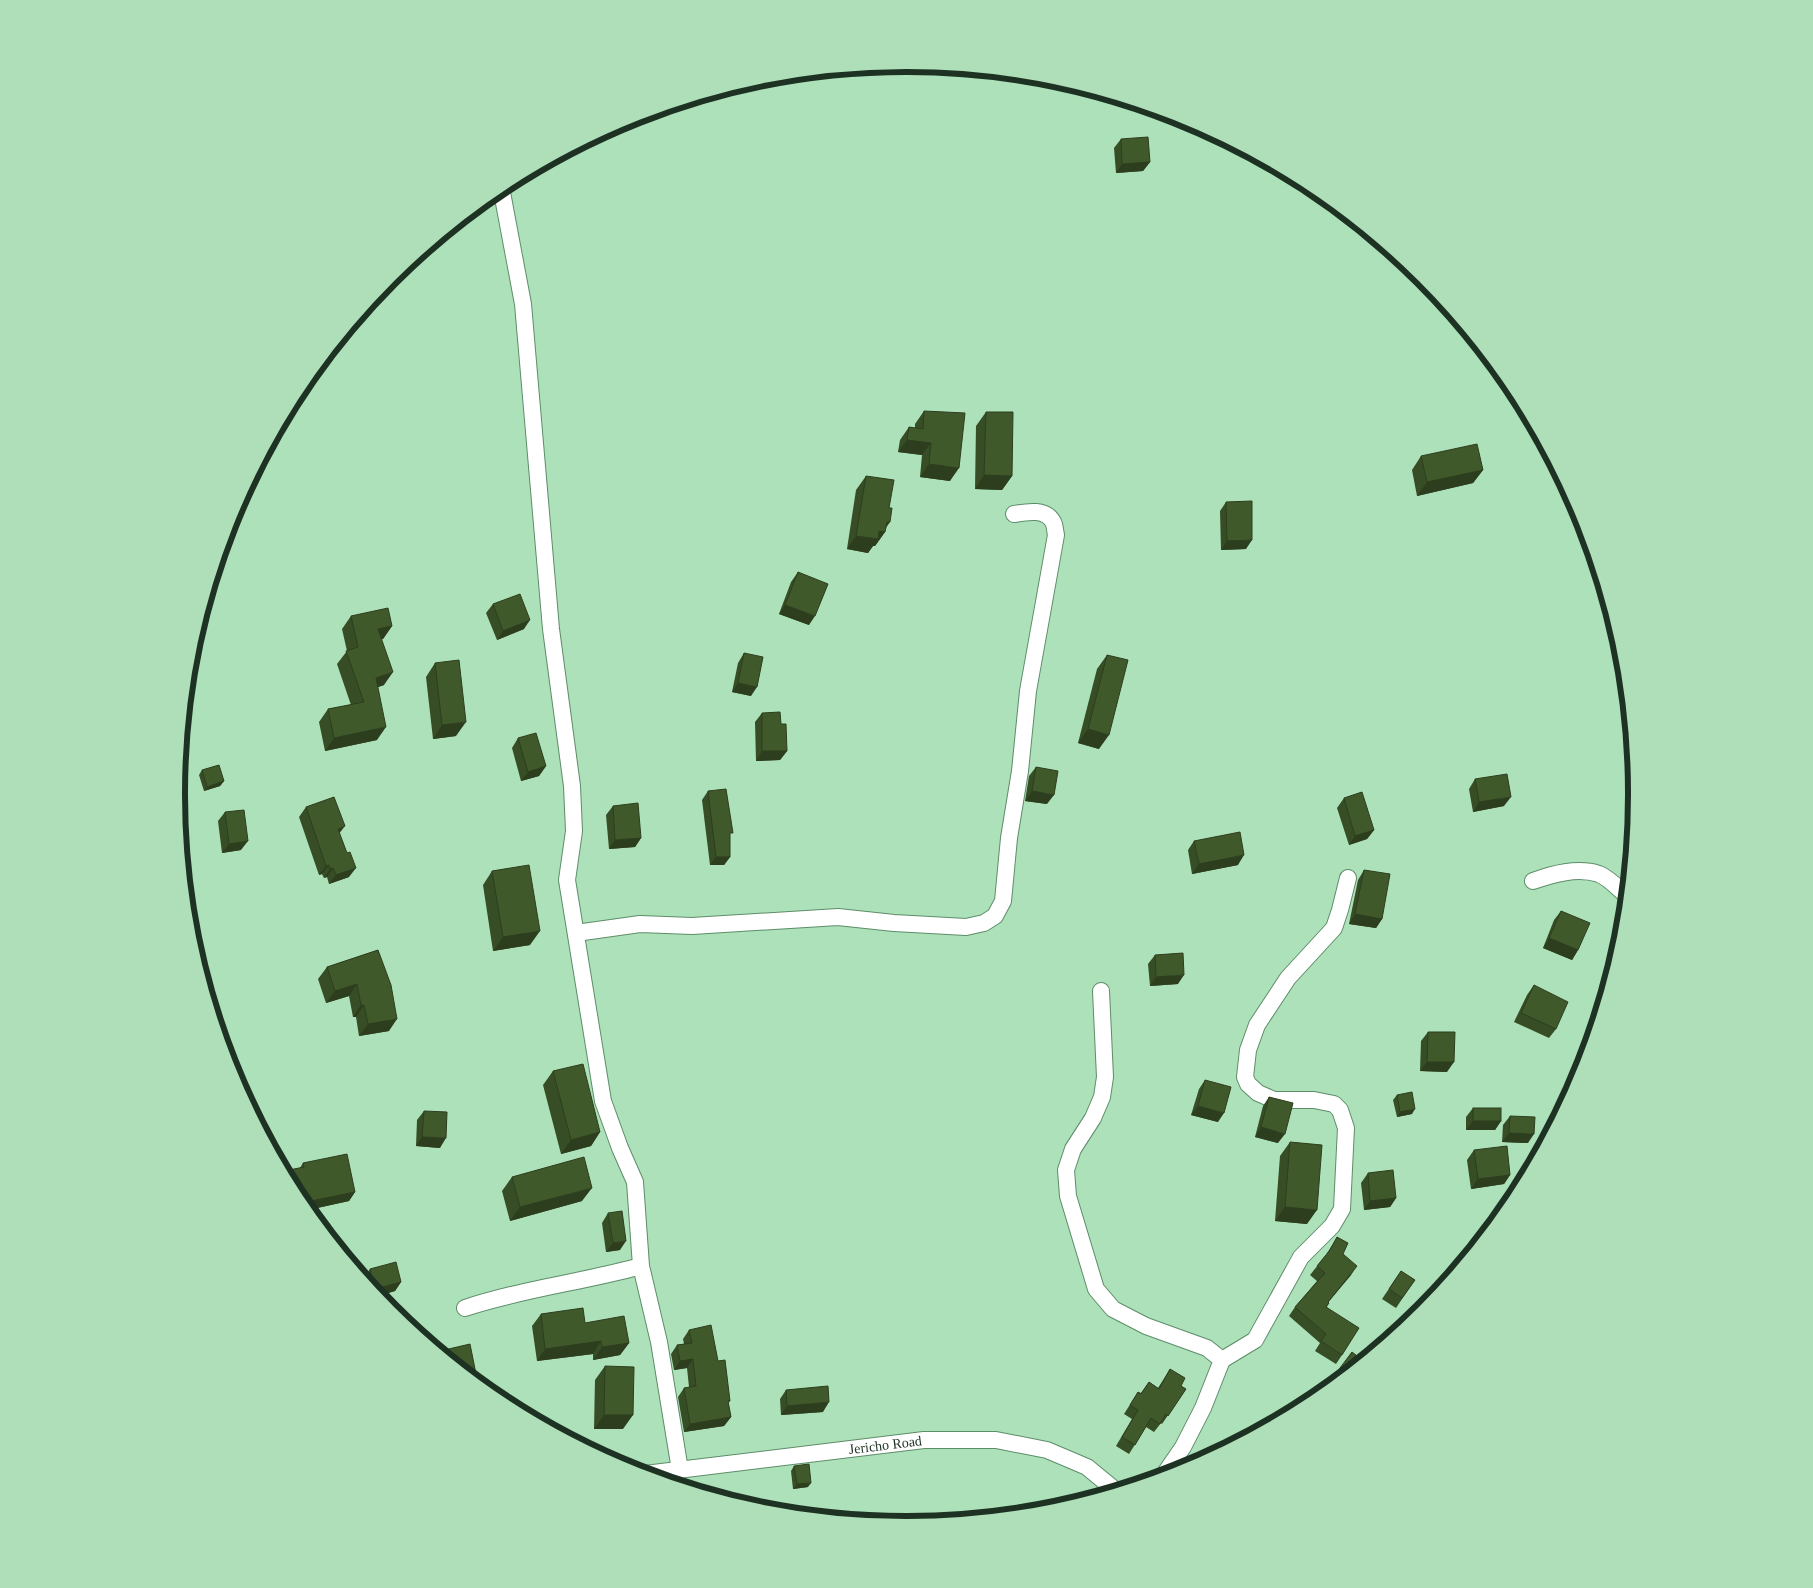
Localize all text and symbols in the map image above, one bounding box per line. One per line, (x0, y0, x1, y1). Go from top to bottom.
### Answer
street label: Jericho Road (848, 1433, 923, 1457)

